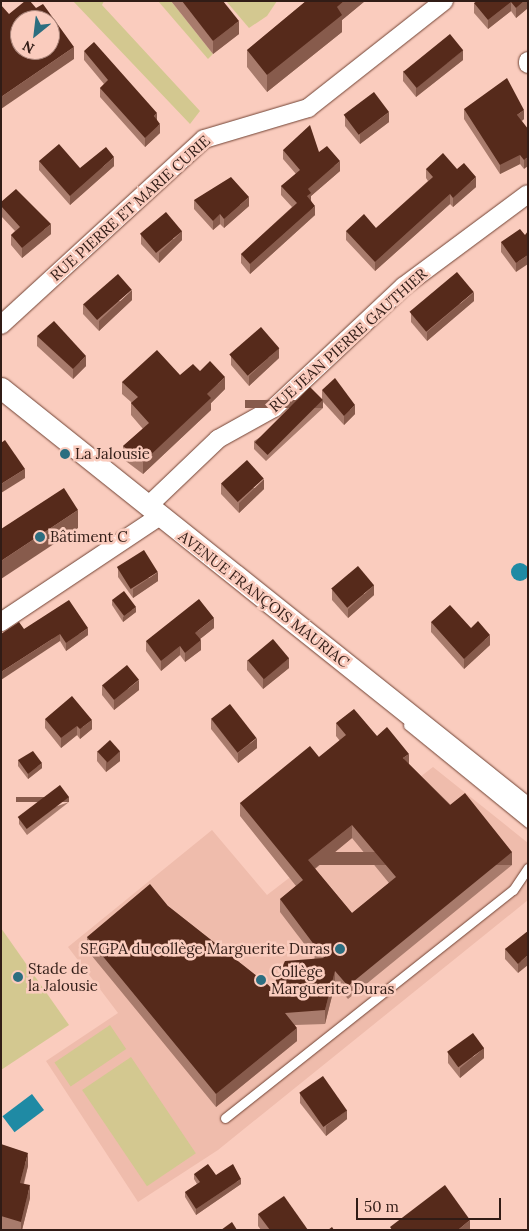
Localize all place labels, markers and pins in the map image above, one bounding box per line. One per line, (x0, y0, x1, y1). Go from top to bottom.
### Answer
place label: La Jalousie (75, 445, 150, 463)
marker: La Jalousie (59, 448, 71, 460)
place label: Bâtiment C (50, 528, 128, 546)
marker: Bâtiment C (34, 531, 46, 543)
place label: SEGPA du collège Marguerite Duras (80, 940, 330, 958)
marker: SEGPA du collège Marguerite Duras (334, 943, 346, 955)
place label: Stade de la Jalousie (28, 959, 98, 994)
place label: Collège Marguerite Duras (271, 962, 394, 997)
marker: Stade de la Jalousie (12, 971, 24, 983)
marker: Collège Marguerite Duras (255, 974, 267, 986)

